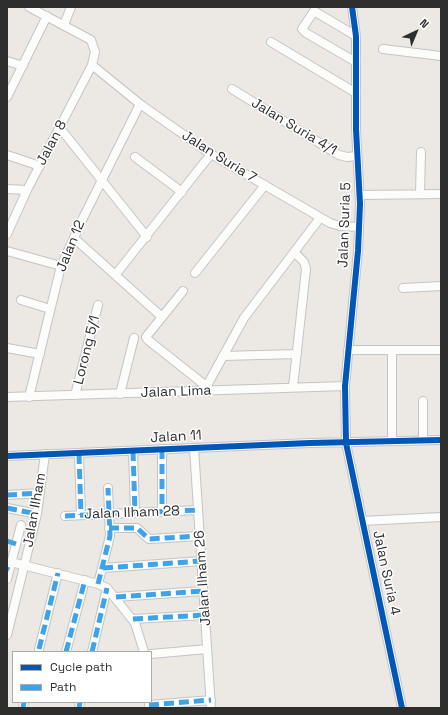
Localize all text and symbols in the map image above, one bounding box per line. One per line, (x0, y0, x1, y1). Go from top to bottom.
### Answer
north arrow (396, 12, 436, 52)
text: N (417, 16, 432, 31)
street label: Jalan Suria 4/1 (248, 95, 340, 159)
street label: Jalan 8 (33, 118, 71, 168)
street label: Jalan Suria 7 (178, 127, 260, 187)
street label: Jalan Suria 5 (335, 182, 355, 268)
street label: Jalan 12 (53, 218, 89, 274)
street label: Lorong 5/1 (70, 314, 104, 386)
street label: Jalan Lima (140, 382, 212, 402)
street label: Jalan 11 (150, 427, 202, 447)
street label: Jalan Ilham (20, 472, 50, 548)
street label: Jalan Ilham 28 (84, 503, 180, 523)
street label: Jalan Suria 4 (369, 529, 403, 617)
street label: Jalan Ilham 26 (191, 530, 215, 626)
legend (12, 651, 152, 703)
text: Cycle path (50, 659, 112, 675)
text: Path (50, 679, 76, 695)

